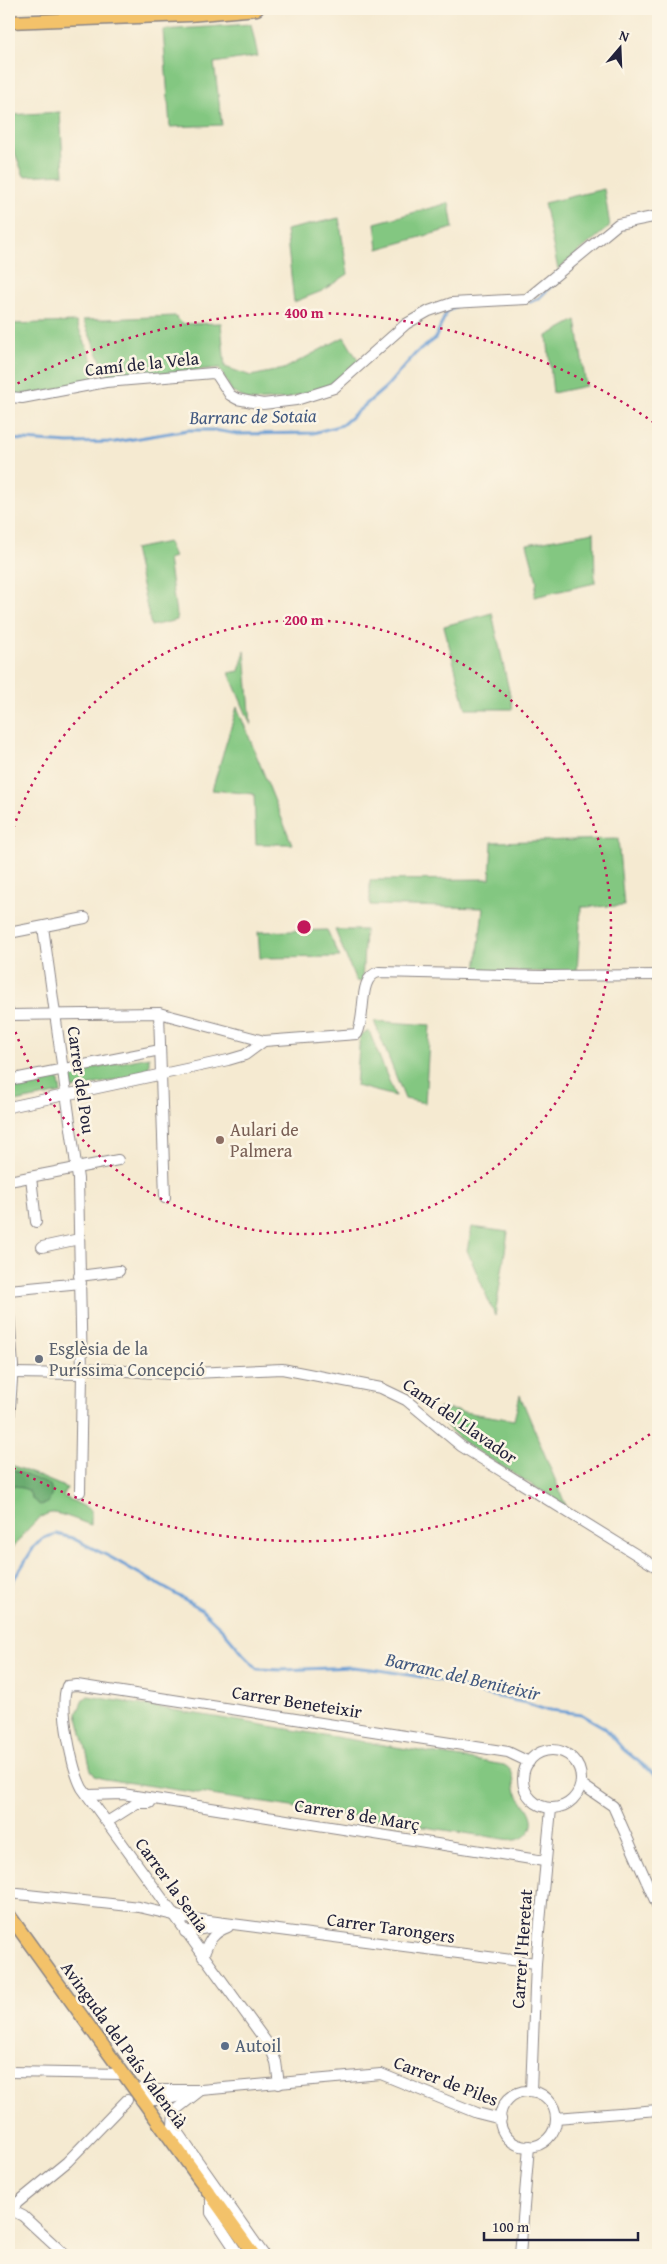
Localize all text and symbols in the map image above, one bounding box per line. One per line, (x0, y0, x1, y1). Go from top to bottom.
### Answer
north arrow (594, 22, 644, 72)
text: N (617, 25, 633, 47)
text: 400 m (284, 302, 324, 323)
street label: Camí de la Vela (84, 344, 201, 383)
water label: Barranc de Sotaia (188, 401, 317, 431)
text: 200 m (284, 609, 324, 630)
centre of rings (295, 918, 313, 936)
street label: Carrer del Pou (61, 1024, 102, 1136)
place label: Aulari de Palmera (230, 1116, 299, 1164)
marker: Aulari de Palmera (214, 1134, 226, 1146)
place label: Esglèsia de la Puríssima Concepció (49, 1335, 205, 1383)
marker: Esglèsia de la Puríssima Concepció (33, 1353, 45, 1365)
street label: Camí del Llavador (397, 1371, 524, 1471)
water label: Barranc del Beniteixir (382, 1644, 544, 1708)
street label: Carrer Beneteixir (230, 1678, 365, 1725)
street label: Carrer 8 de Març (293, 1791, 421, 1838)
street label: Carrer la Senia (129, 1832, 216, 1938)
street label: Carrer l'Heretat (504, 1888, 539, 2010)
street label: Carrer Tarongers (325, 1905, 457, 1950)
street label: Avinguda del País Valencià (54, 1956, 195, 2134)
place label: Autoil (235, 2032, 281, 2059)
marker: Autoil (219, 2040, 231, 2052)
street label: Carrer de Piles (390, 2048, 502, 2113)
scale bar (484, 2209, 638, 2241)
text: 100 m (492, 2216, 530, 2237)

